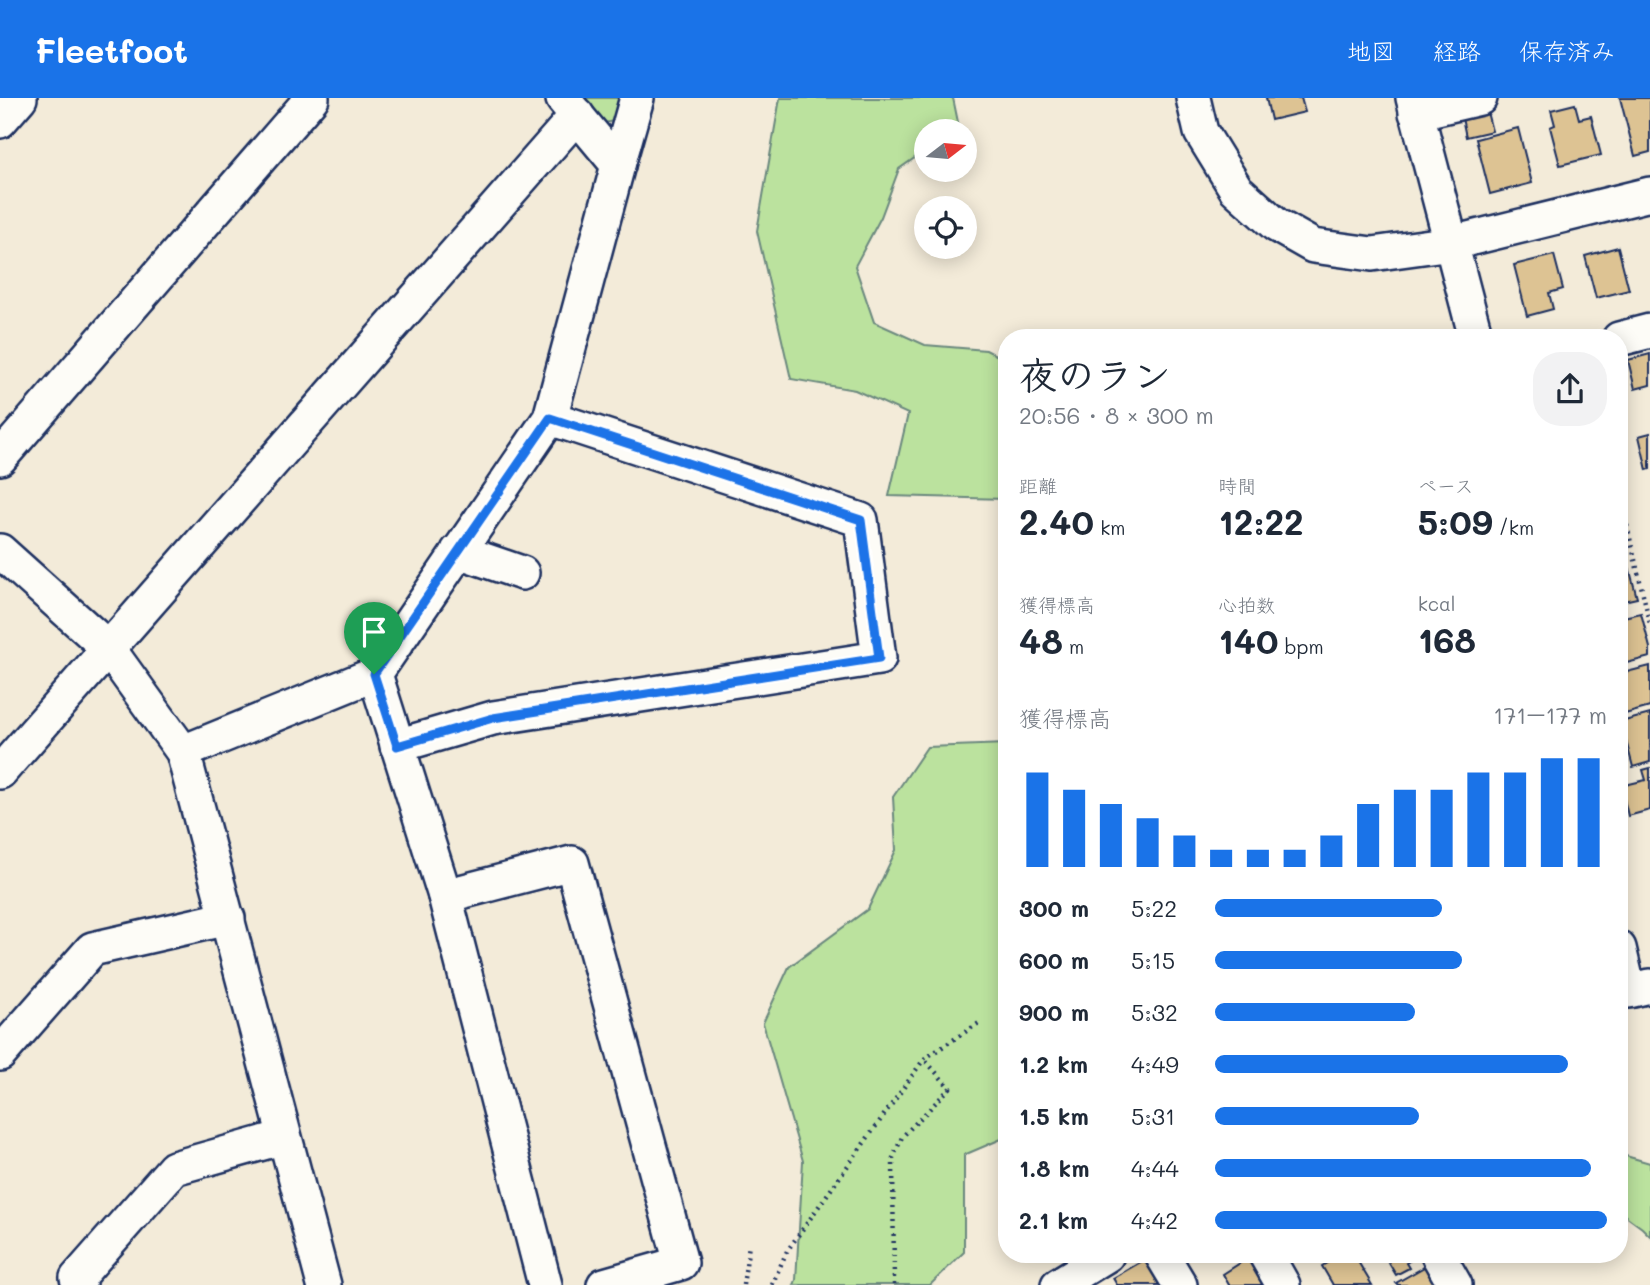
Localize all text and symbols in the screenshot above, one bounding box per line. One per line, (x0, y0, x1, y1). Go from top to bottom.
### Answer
text: Fleetfoot (35, 28, 188, 71)
text: 地図 (1347, 35, 1395, 66)
text: 経路 (1433, 35, 1481, 66)
text: 保存済み (1519, 35, 1615, 66)
north arrow (914, 119, 976, 182)
map controls (914, 119, 977, 259)
button: locate (914, 196, 977, 259)
text: 夜のラン (1019, 349, 1171, 399)
button: share (1533, 352, 1607, 426)
text: 20:56 · 8 × 300 m (1019, 400, 1214, 430)
text: 距離 (1019, 473, 1057, 498)
text: 時間 (1218, 473, 1256, 498)
text: ペース (1418, 473, 1474, 498)
text: 2.40 (1019, 498, 1094, 544)
text: 12:22 (1218, 498, 1304, 544)
text: 5:09 (1418, 498, 1493, 544)
text: km (1094, 515, 1125, 540)
text: /km (1493, 515, 1534, 540)
text: kcal (1418, 591, 1456, 616)
text: 獲得標高 (1019, 592, 1095, 617)
text: 心拍数 (1218, 592, 1275, 617)
pin (344, 602, 404, 674)
icon: arrive (355, 613, 393, 651)
text: 168 (1418, 616, 1476, 662)
text: 48 (1019, 617, 1063, 663)
text: 140 (1218, 617, 1279, 663)
text: m (1063, 634, 1084, 659)
text: bpm (1279, 634, 1324, 659)
text: 171–177 m (1493, 700, 1607, 730)
text: 獲得標高 (1019, 703, 1111, 733)
text: 300 m (1019, 893, 1089, 923)
text: 5:22 (1131, 893, 1177, 923)
text: 600 m (1019, 945, 1089, 975)
text: 5:15 (1131, 945, 1175, 975)
text: 900 m (1019, 997, 1089, 1027)
text: 5:32 (1131, 997, 1178, 1027)
text: 1.2 km (1019, 1049, 1088, 1079)
text: 4:49 (1131, 1049, 1179, 1079)
text: 1.5 km (1019, 1101, 1089, 1131)
text: 5:31 (1131, 1101, 1175, 1131)
text: 1.8 km (1019, 1153, 1089, 1183)
text: 4:44 (1131, 1153, 1179, 1183)
text: 2.1 km (1019, 1205, 1088, 1235)
text: 4:42 (1131, 1205, 1178, 1235)

